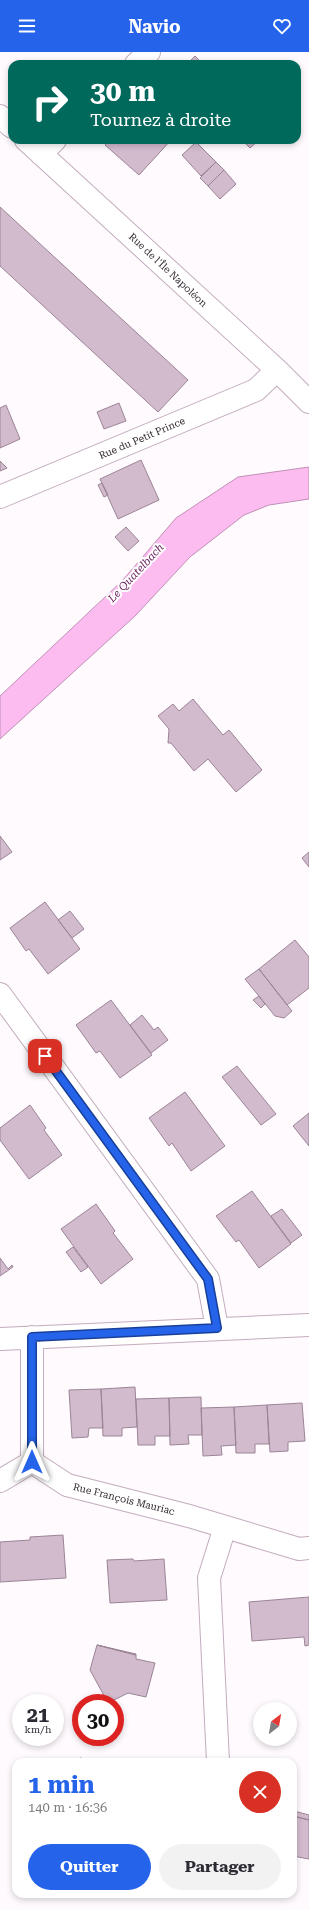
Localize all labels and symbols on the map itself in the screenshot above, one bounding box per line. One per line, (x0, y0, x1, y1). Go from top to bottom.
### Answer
street label: Rue de l'Île Napoléon (127, 231, 210, 310)
street label: Rue du Petit Prince (97, 415, 187, 461)
water label: Le Quatelbach (105, 541, 167, 606)
pin (28, 1039, 62, 1073)
position arrow (11, 1441, 53, 1483)
street label: Rue François Mauriac (72, 1481, 176, 1517)
speed limit sign: 30 (72, 1694, 124, 1746)
north arrow (253, 1702, 297, 1746)

